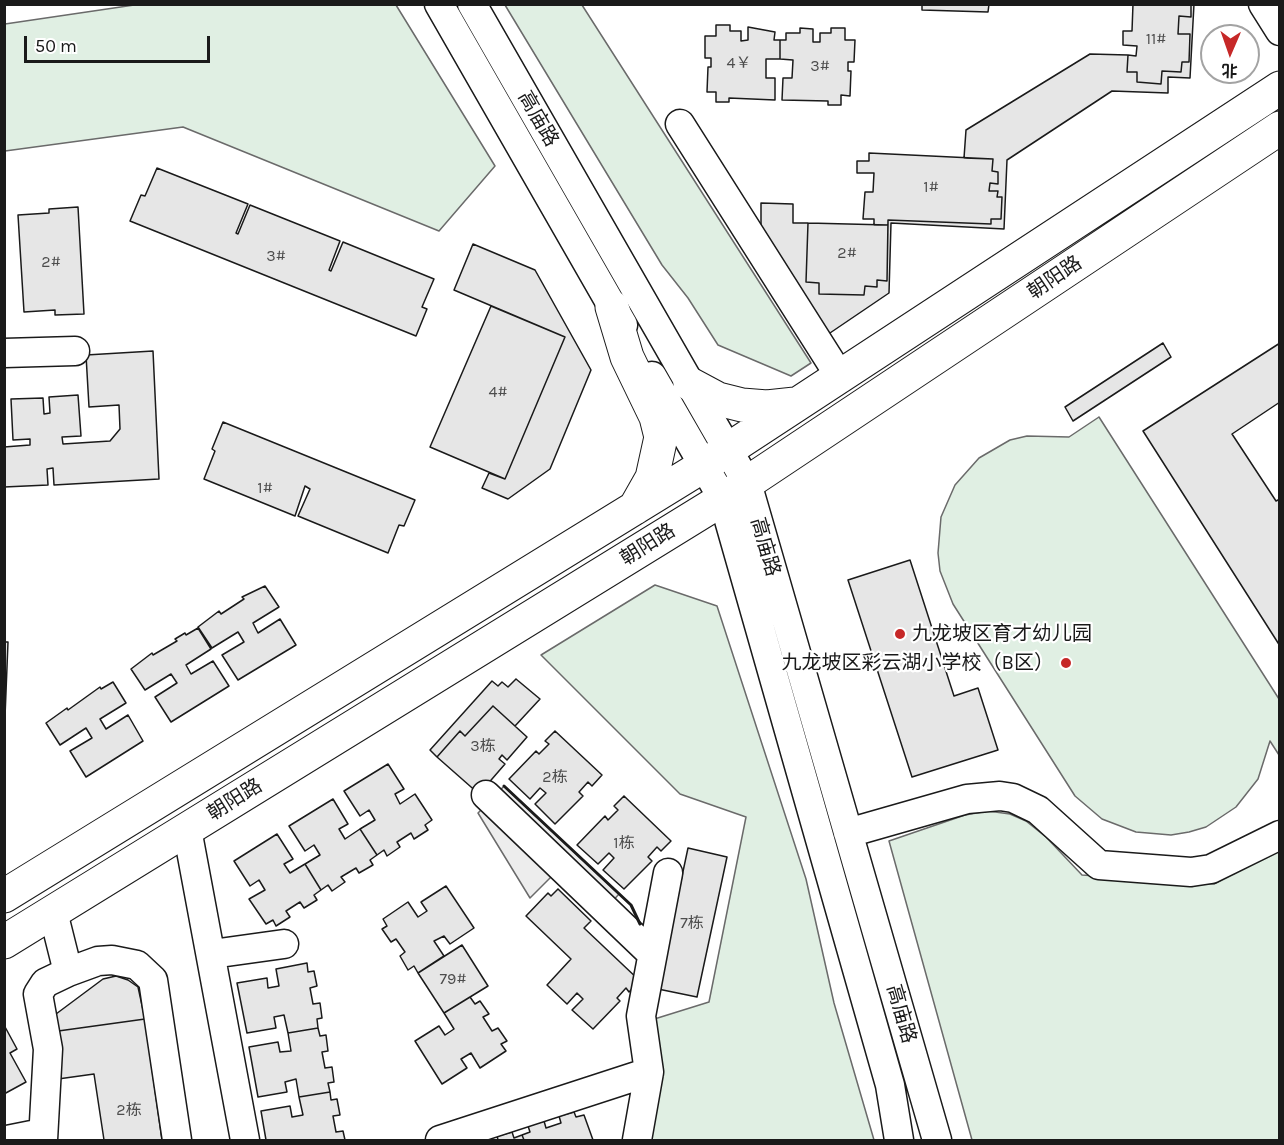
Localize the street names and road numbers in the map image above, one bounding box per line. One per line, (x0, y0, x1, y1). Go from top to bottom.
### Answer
street label: 高庙路 (513, 87, 563, 151)
street label: 朝阳路 (1023, 251, 1087, 305)
street label: 高庙路 (745, 515, 785, 579)
street label: 朝阳路 (616, 519, 680, 571)
street label: 朝阳路 (203, 774, 267, 826)
street label: 高庙路 (881, 982, 921, 1046)

